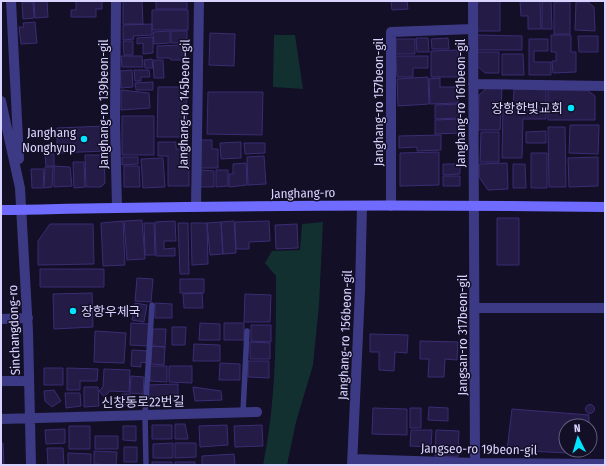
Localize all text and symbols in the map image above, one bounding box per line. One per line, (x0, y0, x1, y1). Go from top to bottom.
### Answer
street label: Janghang-ro 157beon-gil (371, 37, 386, 166)
street label: Janghang-ro 145beon-gil (175, 38, 193, 169)
street label: Janghang-ro 161beon-gil (453, 38, 468, 167)
street label: Janghang-ro 139beon-gil (96, 39, 111, 169)
place label: 장항한빛교회 (491, 101, 563, 116)
marker: 장항한빛교회 (566, 103, 576, 113)
place label: Janghang Nonghyup (22, 125, 77, 155)
marker: Janghang Nonghyup (79, 134, 89, 144)
street label: Janghang-ro (270, 185, 336, 201)
street label: Janghang-ro 156beon-gil (335, 269, 355, 400)
street label: Jangsan-ro 317beon-gil (455, 274, 470, 395)
street label: Sinchangdong-ro (5, 284, 23, 376)
place label: 장항우체국 (81, 304, 141, 319)
marker: 장항우체국 (68, 306, 78, 316)
street label: 신창동로22번길 (101, 394, 185, 410)
north arrow (558, 418, 598, 458)
text: N (573, 422, 581, 435)
street label: Jangseo-ro 19beon-gil (421, 440, 538, 458)

